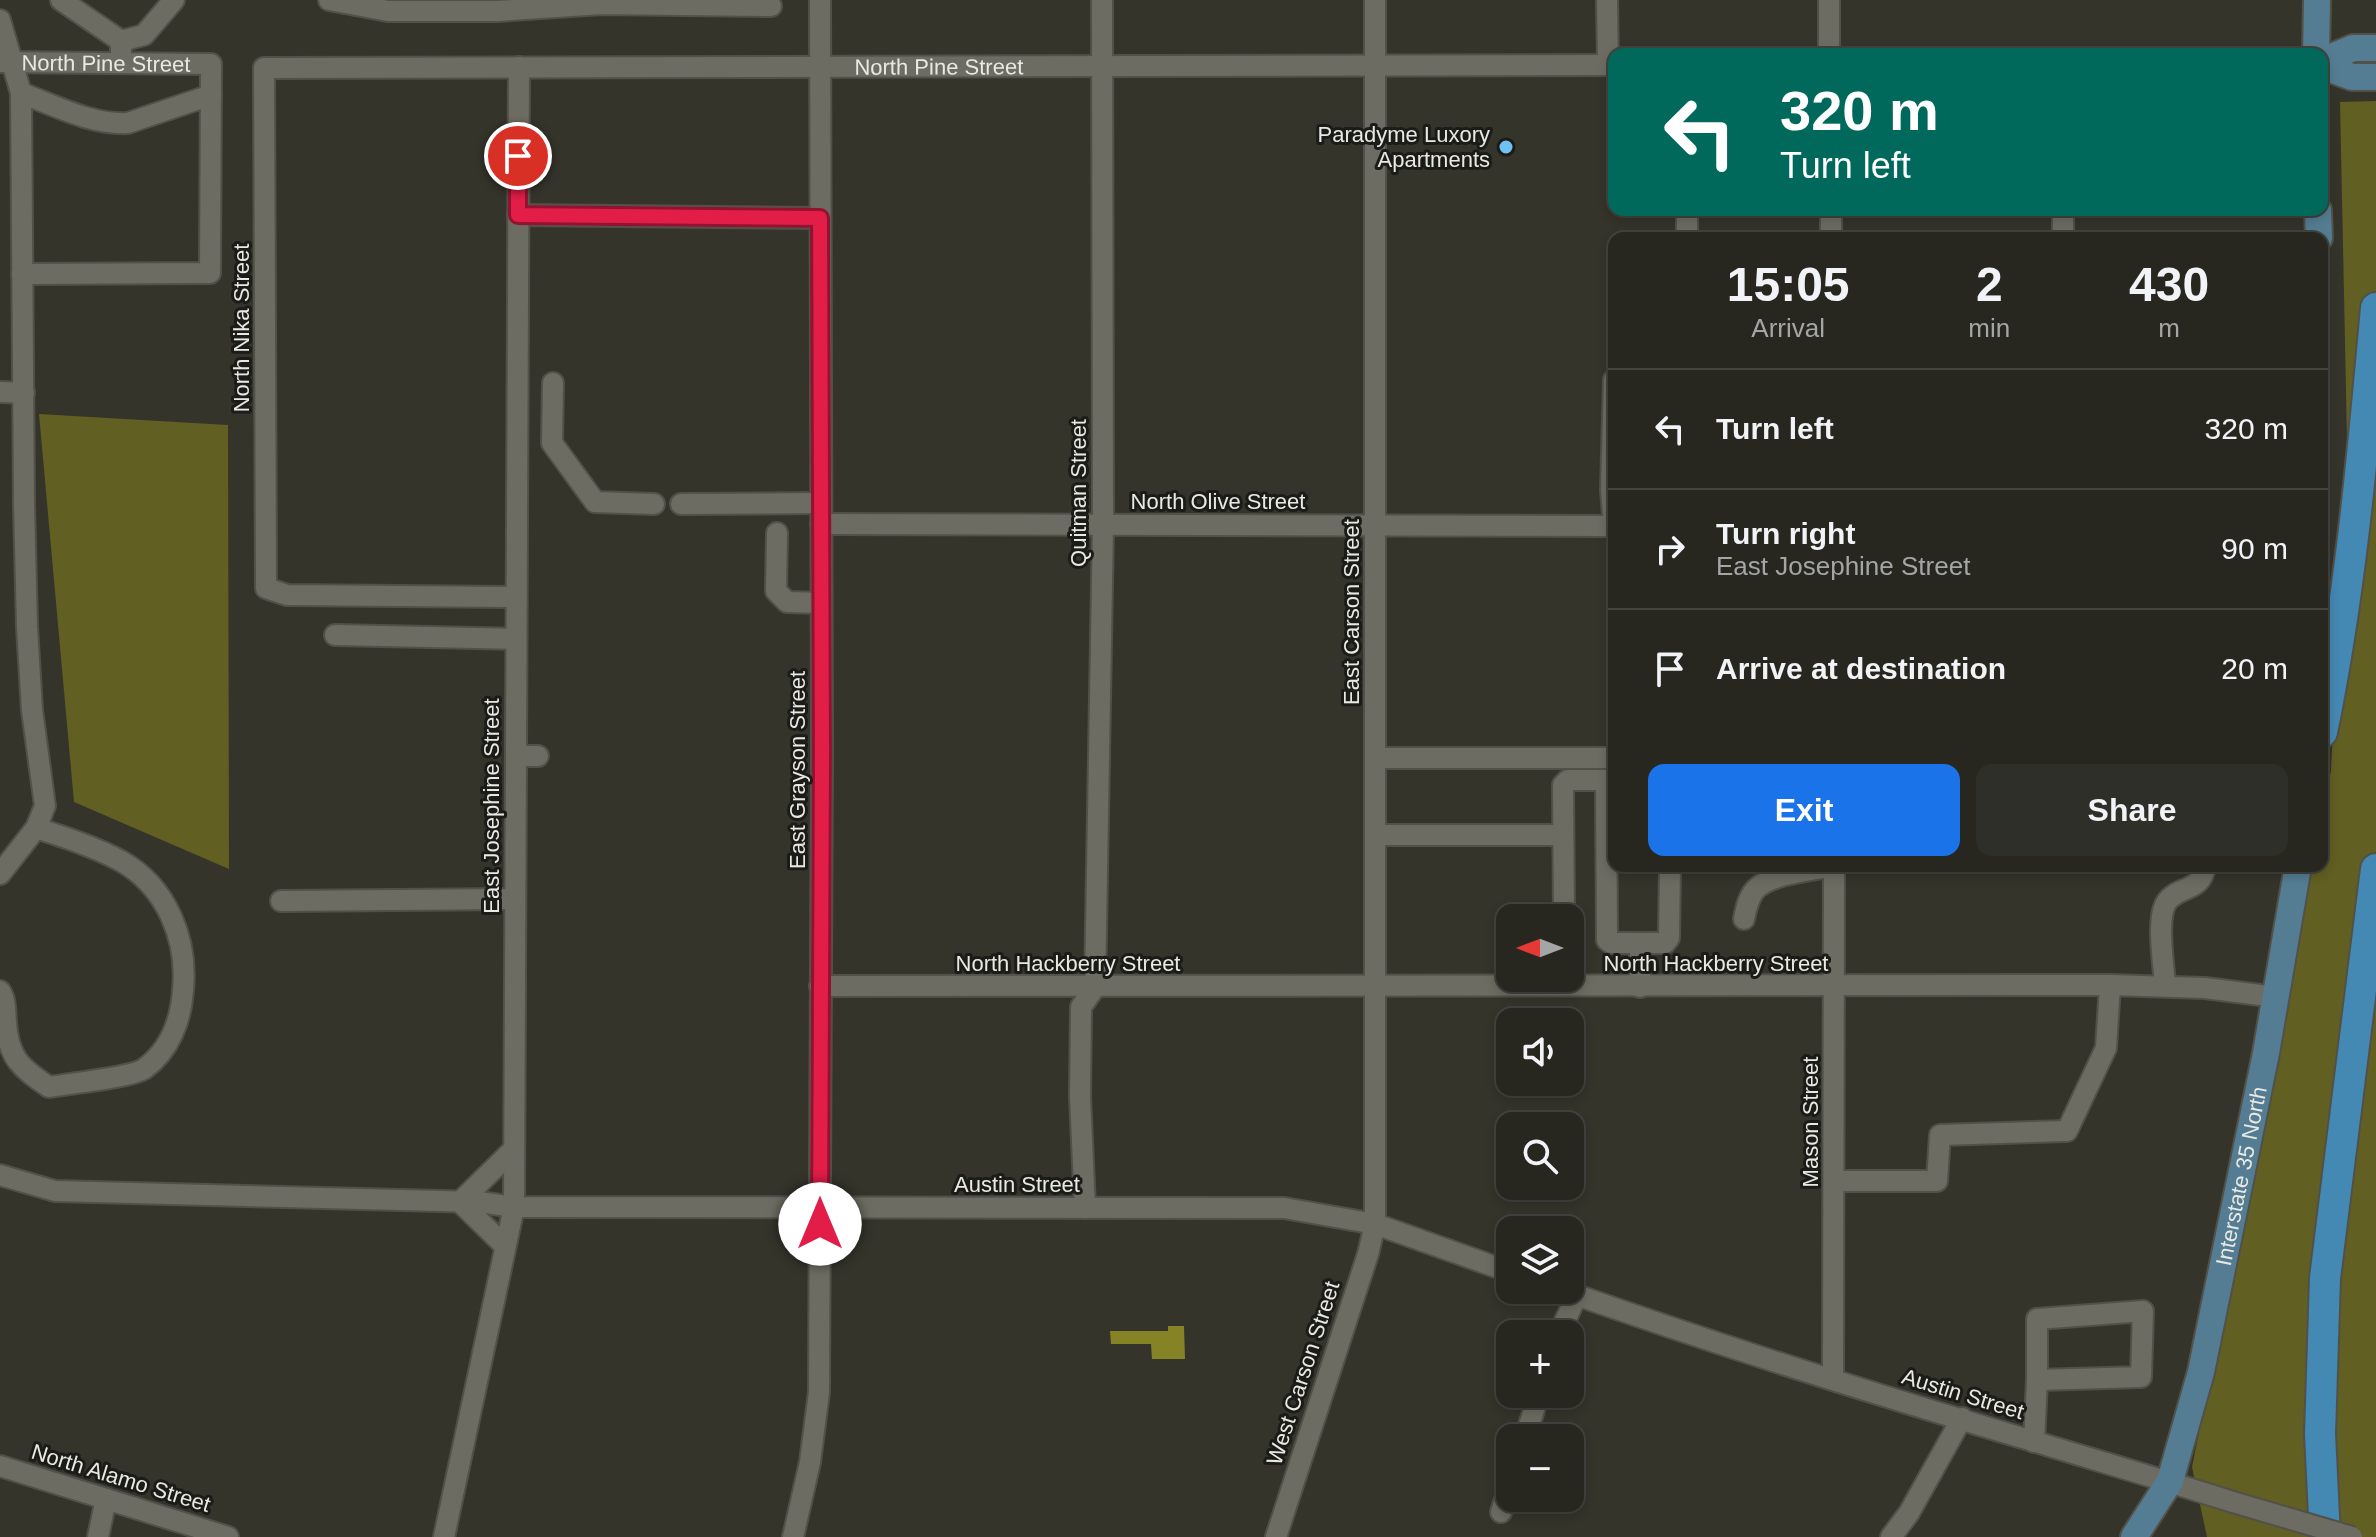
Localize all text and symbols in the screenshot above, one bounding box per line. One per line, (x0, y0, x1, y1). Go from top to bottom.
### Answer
street label: North Pine Street (21, 50, 191, 76)
street label: North Pine Street (854, 54, 1023, 79)
text: 320 m (1780, 79, 1939, 142)
icon: left (1648, 80, 1752, 184)
pin (484, 122, 552, 190)
place label: Paradyme Luxory Apartments (1318, 122, 1490, 172)
icon: arrive (496, 134, 540, 178)
marker: Paradyme Luxory Apartments (1497, 138, 1515, 156)
text: Turn left (1780, 145, 1911, 186)
street label: North Nika Street (229, 244, 254, 412)
text: 15:05 (1727, 258, 1850, 311)
text: 2 (1976, 258, 2003, 311)
text: 430 (2129, 258, 2209, 311)
text: Arrival (1751, 313, 1825, 343)
text: min (1968, 313, 2010, 343)
text: m (2158, 313, 2180, 343)
icon: left (1648, 407, 1692, 451)
text: Turn left (1716, 412, 1834, 445)
text: 320 m (2205, 412, 2288, 445)
street label: Quitman Street (1066, 419, 1091, 567)
street label: North Olive Street (1131, 489, 1305, 514)
text: Turn right (1716, 517, 1855, 550)
street label: East Carson Street (1339, 519, 1364, 705)
icon: right (1648, 527, 1692, 571)
text: 90 m (2221, 532, 2288, 565)
text: East Josephine Street (1716, 551, 1970, 581)
icon: arrive (1648, 647, 1692, 691)
text: Arrive at destination (1716, 652, 2006, 685)
text: 20 m (2221, 652, 2288, 685)
street label: East Grayson Street (785, 671, 810, 869)
street label: East Josephine Street (479, 698, 504, 914)
button: Exit (1648, 764, 1960, 856)
button: Share (1976, 764, 2288, 856)
north arrow (1496, 904, 1584, 992)
map controls (1496, 904, 1584, 1512)
street label: North Hackberry Street (956, 951, 1180, 976)
street label: North Hackberry Street (1604, 951, 1828, 976)
button: sound (1496, 1008, 1584, 1096)
street label: Mason Street (1798, 1057, 1823, 1187)
street label: Interstate 35 North (2210, 1084, 2271, 1268)
button: search (1496, 1112, 1584, 1200)
street label: Austin Street (954, 1172, 1080, 1197)
position arrow (778, 1182, 862, 1266)
button: layers (1496, 1216, 1584, 1304)
street label: West Carson Street (1262, 1278, 1344, 1468)
button: + (1496, 1320, 1584, 1408)
street label: Austin Street (1899, 1364, 2027, 1424)
button: − (1496, 1424, 1584, 1512)
street label: North Alamo Street (28, 1439, 214, 1517)

